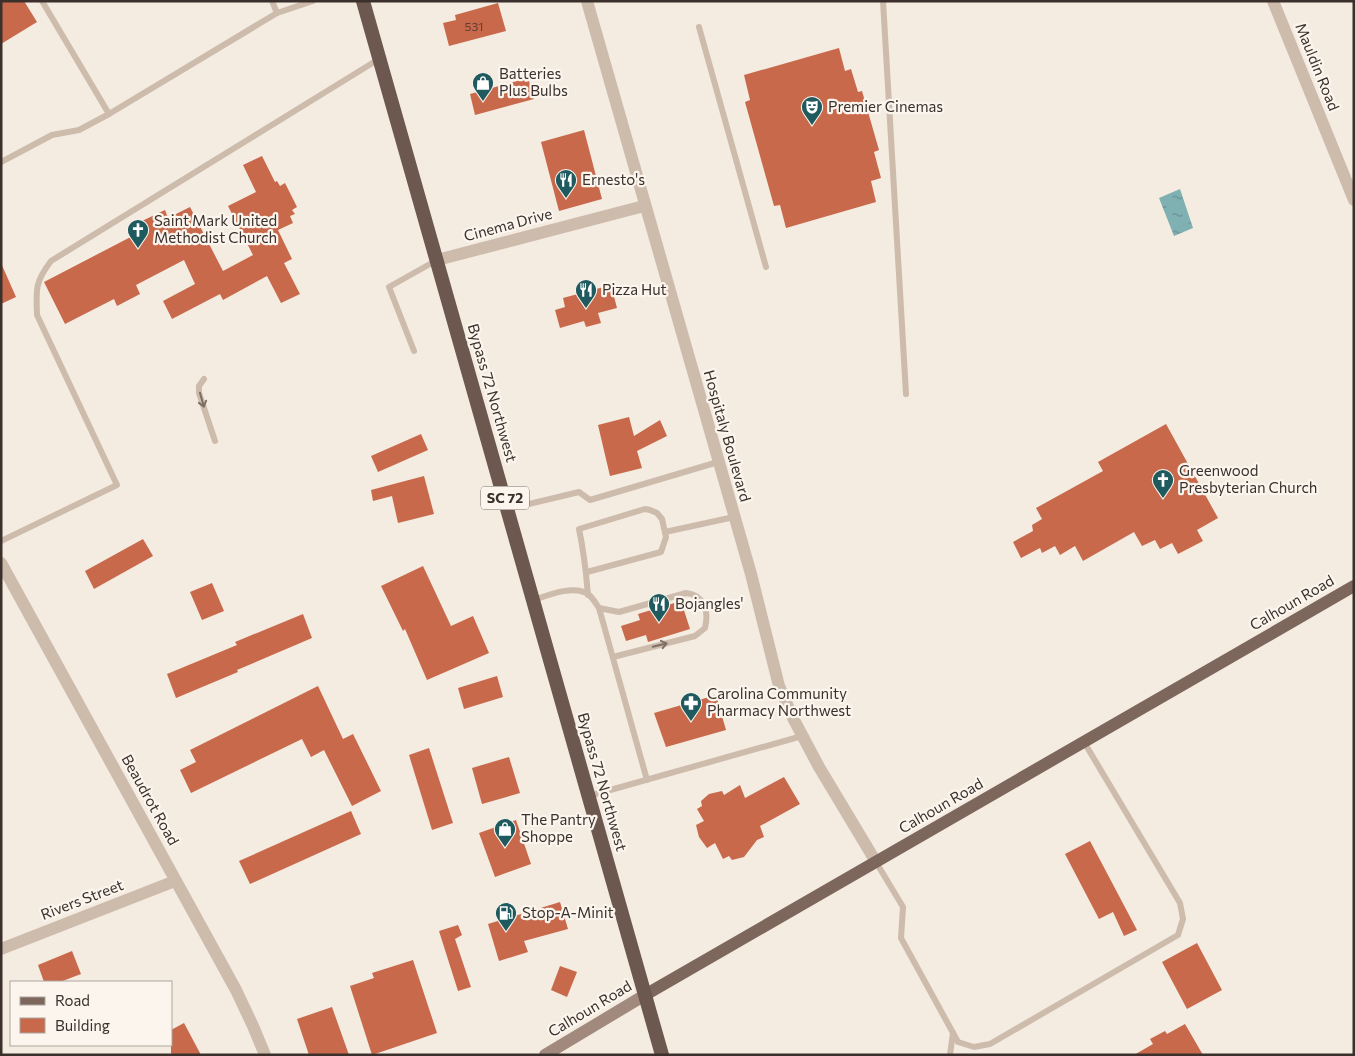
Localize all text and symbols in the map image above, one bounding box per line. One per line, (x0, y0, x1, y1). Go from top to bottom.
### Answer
house number: 531 (465, 19, 483, 33)
street label: Mauldin Road (1292, 20, 1344, 113)
place label: Batteries Plus Bulbs (499, 64, 568, 99)
shop icon: Batteries Plus Bulbs (471, 71, 495, 102)
theatre icon: Premier Cinemas (800, 95, 824, 126)
place label: Premier Cinemas (828, 97, 943, 115)
restaurant icon: Ernesto's (554, 168, 578, 199)
place label: Ernesto's (582, 170, 645, 188)
street label: Cinema Drive (462, 204, 554, 244)
place label: Saint Mark United Methodist Church (154, 211, 277, 246)
church icon: Saint Mark United Methodist Church (126, 218, 150, 249)
restaurant icon: Pizza Hut (574, 278, 598, 309)
place label: Pizza Hut (602, 280, 667, 298)
street label: Bypass 72 Northwest (465, 321, 521, 464)
street label: Hospitaly Boulevard (701, 368, 755, 504)
one-way arrow (197, 392, 207, 408)
place label: Greenwood Presbyterian Church (1179, 461, 1317, 496)
church icon: Greenwood Presbyterian Church (1151, 468, 1175, 499)
road number: SC 72 (481, 486, 529, 509)
street label: Calhoun Road (1246, 571, 1337, 634)
restaurant icon: Bojangles' (647, 592, 671, 623)
place label: Bojangles' (675, 594, 744, 612)
one-way arrow (652, 640, 668, 649)
place label: Carolina Community Pharmacy Northwest (707, 684, 851, 719)
pharmacy icon: Carolina Community Pharmacy Northwest (679, 691, 703, 722)
street label: Bypass 72 Northwest (575, 710, 631, 853)
street label: Beaudrot Road (118, 751, 183, 848)
street label: Calhoun Road (895, 774, 986, 837)
place label: The Pantry Shoppe (521, 810, 596, 845)
shop icon: The Pantry Shoppe (493, 817, 517, 848)
street label: Rivers Street (38, 875, 126, 923)
fuel station icon: Stop-A-Minit (494, 901, 518, 932)
place label: Stop-A-Minit (522, 903, 614, 921)
street label: Calhoun Road (544, 976, 635, 1040)
legend (10, 981, 172, 1046)
text: Road (55, 991, 90, 1009)
text: Building (55, 1016, 110, 1034)

